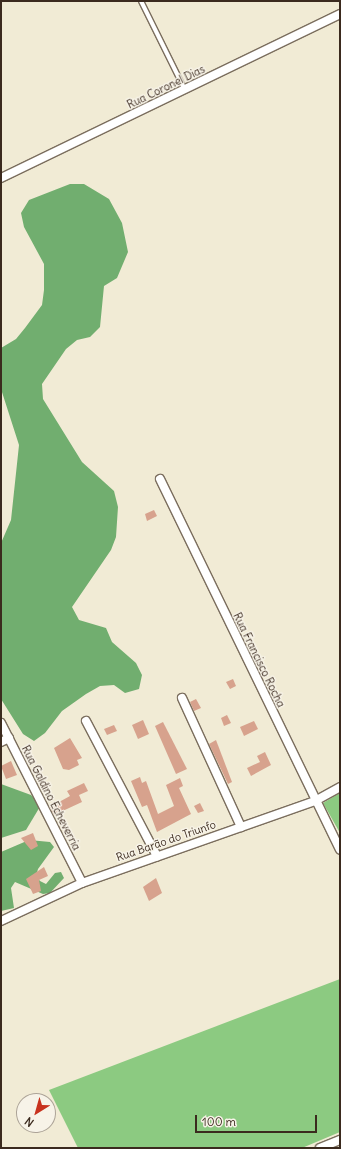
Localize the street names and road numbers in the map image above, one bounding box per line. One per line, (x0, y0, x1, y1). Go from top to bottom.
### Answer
street label: Rua Coronel Dias (125, 62, 207, 112)
street label: Rua Francisco Rocha (230, 611, 288, 709)
street label: Rua Galdino Echeverria (19, 743, 83, 853)
street label: Rua Barão do Triunfo (114, 818, 218, 864)

